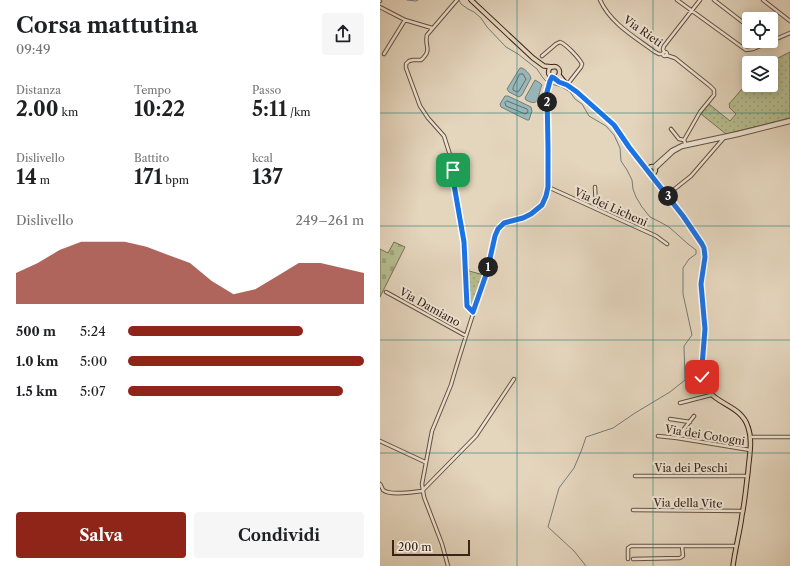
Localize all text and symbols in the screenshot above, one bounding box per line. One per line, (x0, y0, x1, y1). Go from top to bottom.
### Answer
text: Corsa mattutina (16, 12, 198, 39)
street label: Via Rieti (620, 12, 666, 50)
map controls (742, 12, 778, 92)
button: locate (742, 12, 778, 48)
button: share (322, 13, 364, 55)
text: 09:49 (16, 41, 51, 57)
button: layers (742, 56, 778, 92)
text: Distanza (16, 83, 61, 97)
text: Tempo (134, 83, 171, 97)
text: Passo (252, 83, 281, 97)
pin: 2 (537, 92, 557, 112)
text: 2 (544, 95, 550, 109)
text: 2.00 (16, 97, 59, 121)
text: 10:22 (134, 97, 185, 121)
text: 5:11 (252, 97, 287, 121)
text: km (59, 105, 78, 119)
text: /km (287, 105, 311, 119)
text: Dislivello (16, 151, 65, 165)
text: Battito (134, 151, 169, 165)
text: kcal (252, 151, 273, 165)
pin (436, 153, 470, 187)
icon: arrive (442, 159, 464, 181)
text: 14 (16, 165, 37, 189)
text: 171 (134, 165, 162, 189)
text: 137 (252, 165, 283, 189)
text: m (37, 173, 50, 187)
text: bpm (162, 173, 189, 187)
street label: Via dei Licheni (571, 184, 650, 230)
pin: 3 (658, 186, 678, 206)
text: 3 (665, 189, 671, 203)
text: Dislivello (16, 212, 73, 228)
text: 249–261 m (296, 212, 364, 228)
pin: 1 (478, 257, 498, 277)
text: 1 (486, 260, 490, 274)
street label: Via Damiano (396, 284, 463, 330)
text: 500 m (16, 323, 56, 339)
text: 5:24 (80, 323, 106, 339)
text: 1.0 km (16, 353, 58, 369)
text: 5:00 (80, 353, 107, 369)
pin (685, 360, 719, 394)
icon: check (691, 366, 713, 388)
text: 1.5 km (16, 383, 57, 399)
text: 5:07 (80, 383, 105, 399)
street label: Via dei Cotogni (663, 422, 747, 448)
street label: Via dei Peschi (654, 461, 728, 475)
street label: Via della Vite (652, 495, 723, 511)
button: Salva (16, 512, 186, 558)
button: Condividi (194, 512, 364, 558)
scale bar (392, 538, 470, 557)
text: 200 m (398, 540, 431, 554)

